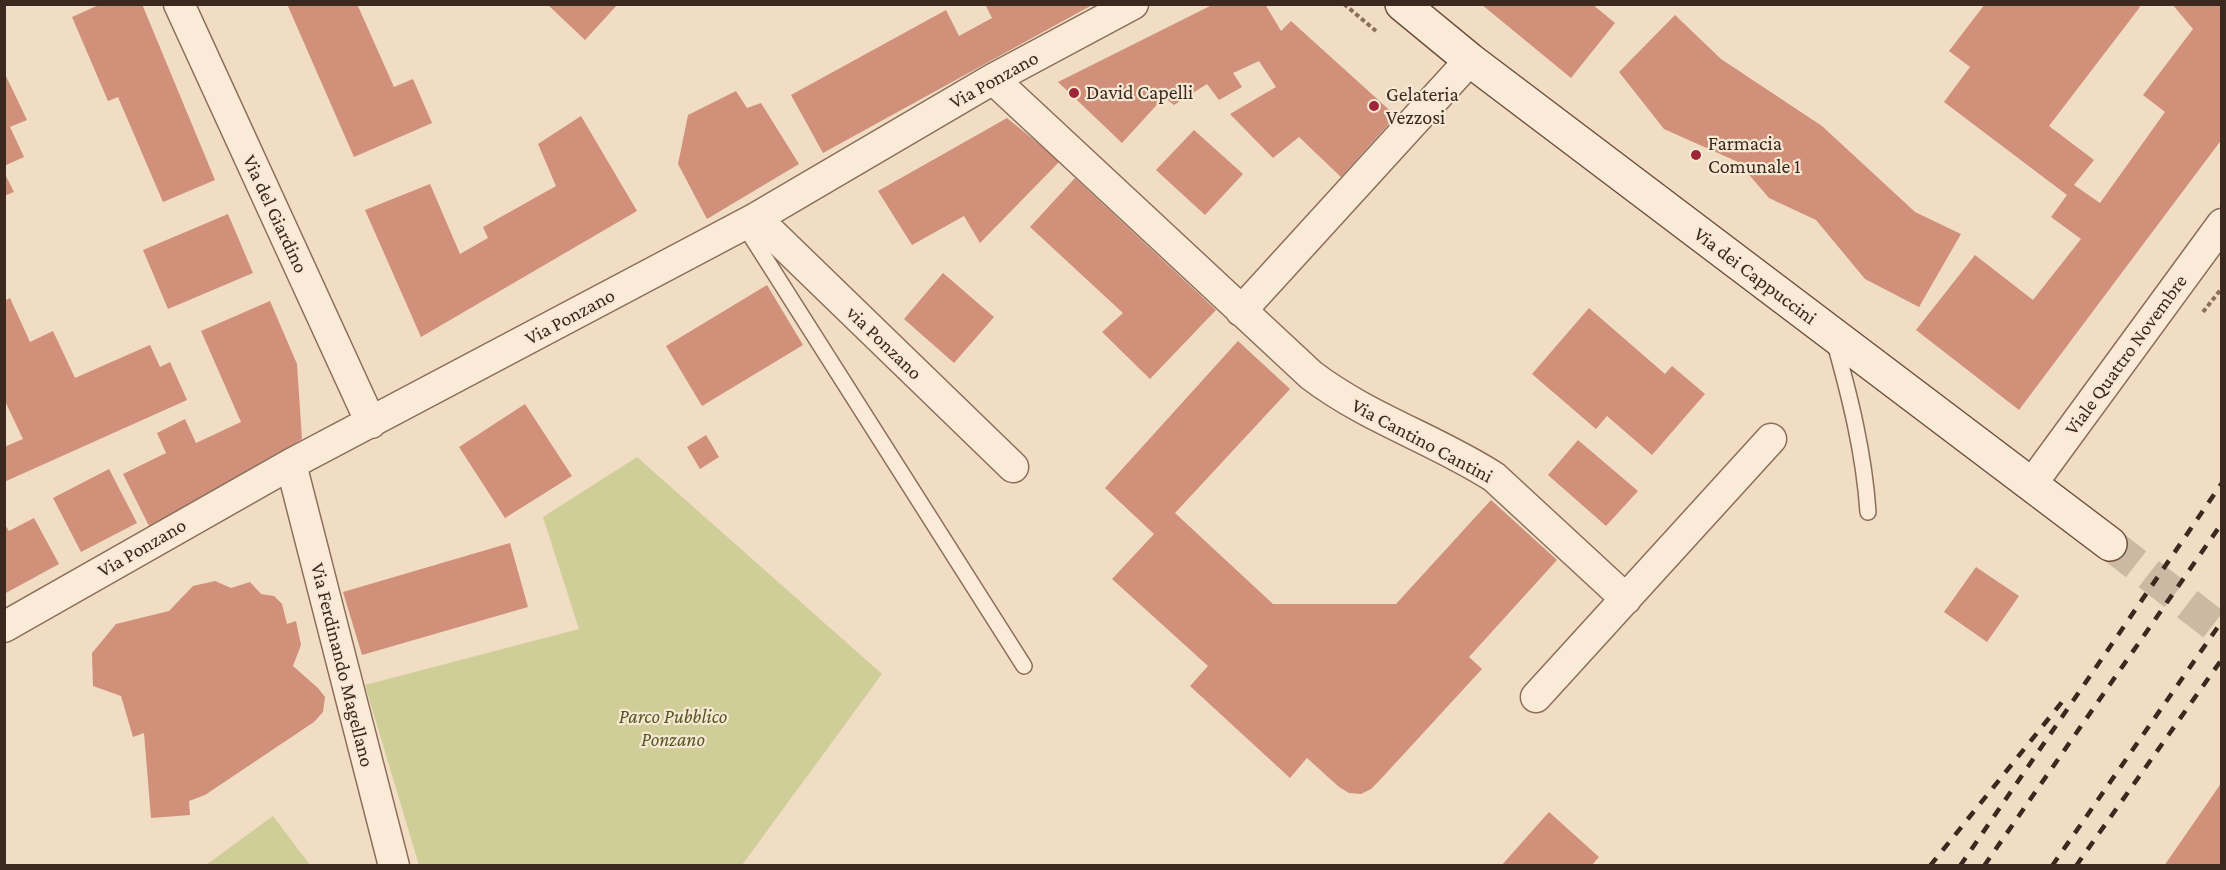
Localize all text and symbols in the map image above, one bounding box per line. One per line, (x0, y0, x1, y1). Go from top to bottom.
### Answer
street label: Via Ponzano (945, 46, 1043, 114)
place label: David Capelli (1086, 81, 1193, 105)
place label: Gelateria Vezzosi (1386, 83, 1459, 130)
marker: David Capelli (1067, 86, 1081, 100)
marker: Gelateria Vezzosi (1367, 99, 1381, 113)
place label: Farmacia Comunale 1 (1708, 132, 1801, 179)
marker: Farmacia Comunale 1 (1689, 148, 1703, 162)
street label: Via del Giardino (237, 151, 313, 277)
street label: Via dei Cappuccini (1689, 222, 1821, 330)
street label: Viale Quattro Novembre (2060, 270, 2192, 440)
street label: Via Ponzano (521, 283, 619, 351)
street label: via Ponzano (841, 301, 927, 385)
street label: Via Cantino Cantini (1347, 394, 1497, 488)
street label: Via Ponzano (94, 513, 190, 583)
street label: Via Ferdinando Magellano (305, 560, 379, 770)
park label: Parco Pubblico Ponzano (619, 705, 727, 752)

